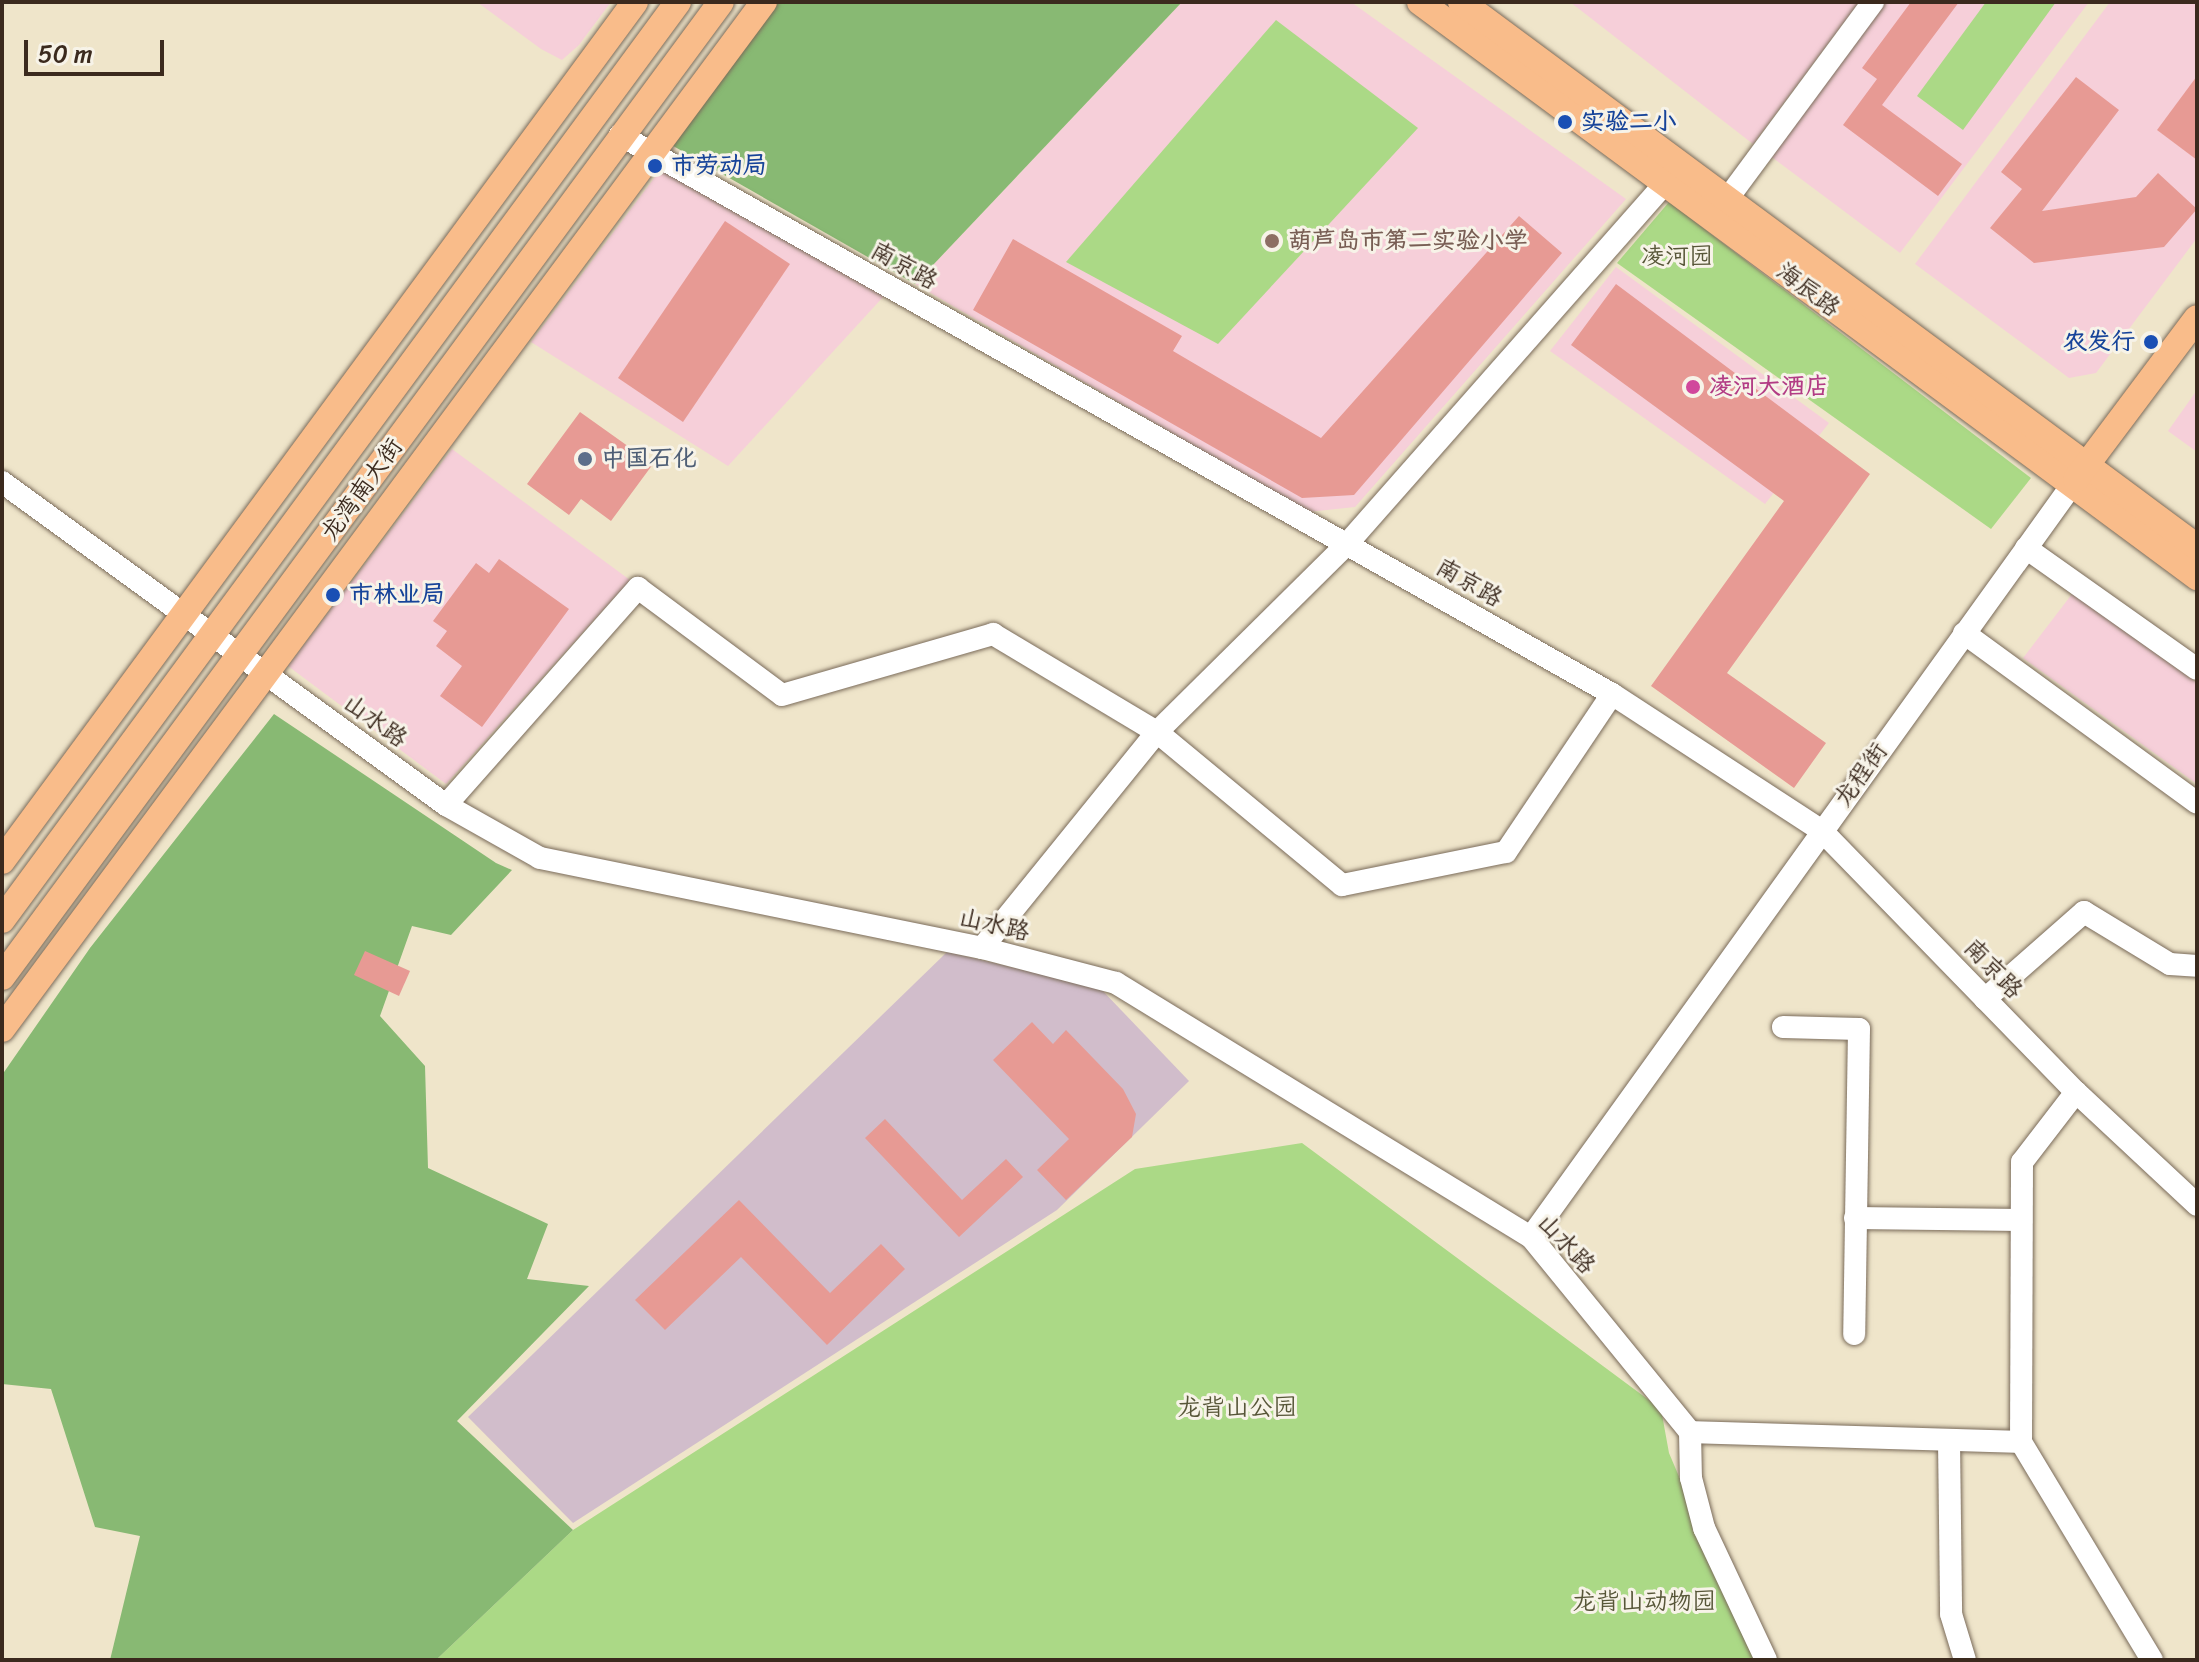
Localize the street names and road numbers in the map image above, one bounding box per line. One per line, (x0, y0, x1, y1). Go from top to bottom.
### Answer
street label: 南京路 (866, 236, 942, 296)
street label: 海辰路 (1771, 257, 1845, 323)
street label: 龙湾南大街 (315, 433, 409, 547)
street label: 南京路 (1431, 553, 1507, 613)
street label: 山水路 (337, 688, 413, 754)
street label: 龙程街 (1828, 737, 1894, 813)
street label: 山水路 (956, 903, 1032, 947)
street label: 南京路 (1958, 933, 2028, 1005)
street label: 山水路 (1531, 1208, 1601, 1280)

